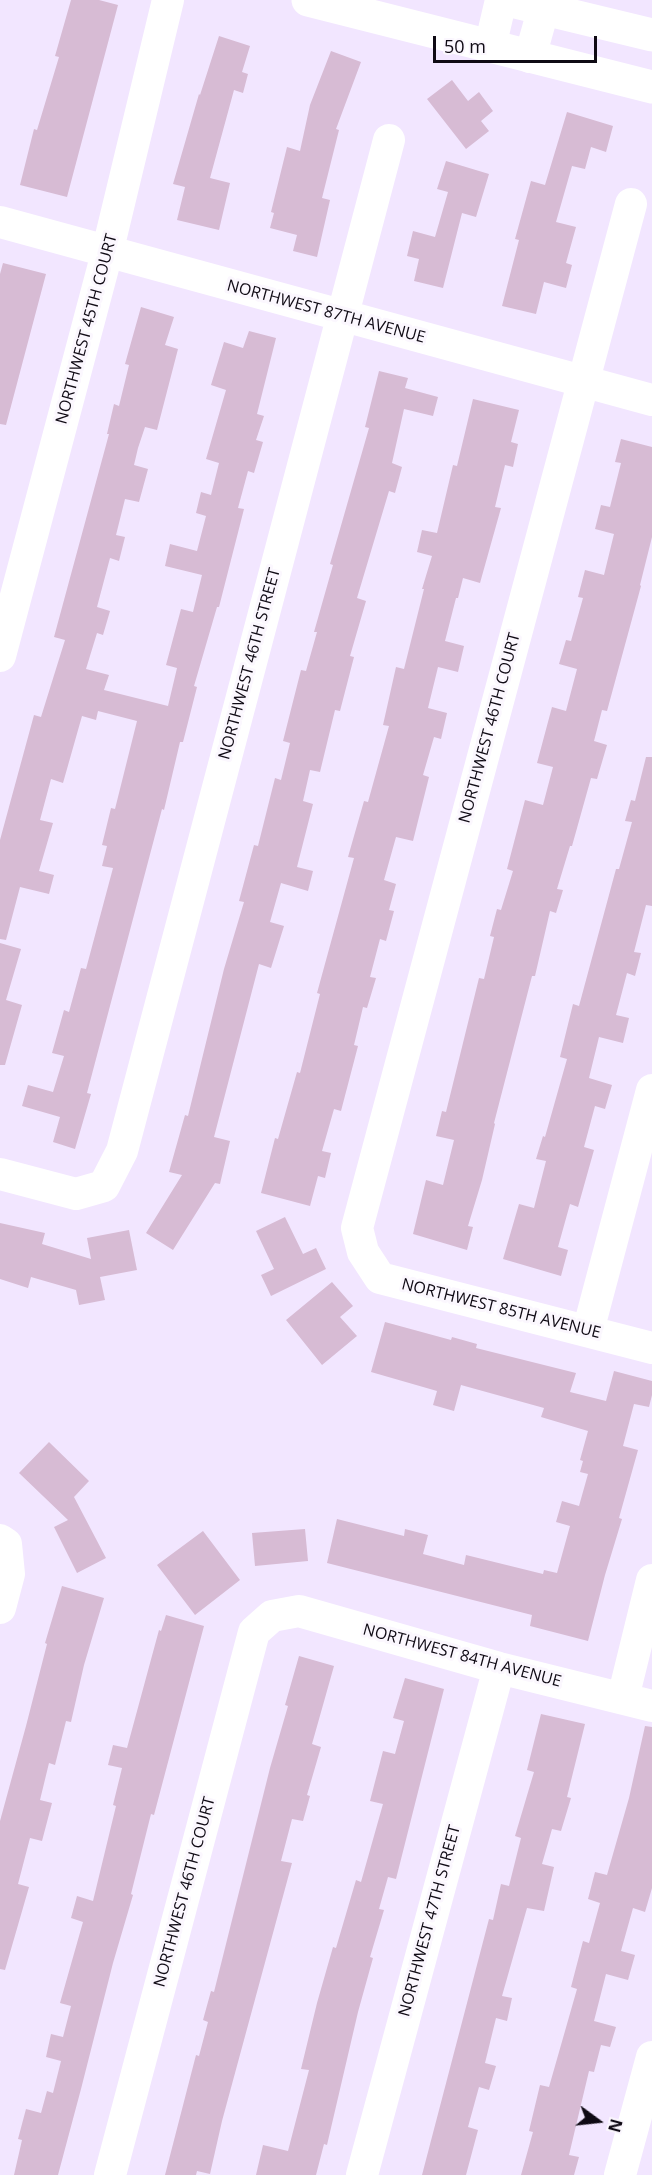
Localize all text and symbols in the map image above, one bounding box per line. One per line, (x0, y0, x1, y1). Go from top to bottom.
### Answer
scale bar (436, 24, 600, 62)
text: 50 m (444, 34, 486, 58)
street label: NORTHWEST 45TH COURT (52, 232, 122, 426)
street label: NORTHWEST 87TH AVENUE (225, 276, 427, 348)
street label: NORTHWEST 46TH STREET (215, 566, 285, 762)
street label: NORTHWEST 46TH COURT (455, 631, 525, 825)
street label: NORTHWEST 85TH AVENUE (399, 1275, 603, 1343)
street label: NORTHWEST 84TH AVENUE (361, 1620, 563, 1692)
street label: NORTHWEST 46TH COURT (150, 1795, 220, 1989)
street label: NORTHWEST 47TH STREET (395, 1823, 465, 2019)
north arrow (568, 2091, 628, 2151)
text: N (603, 2117, 628, 2135)

